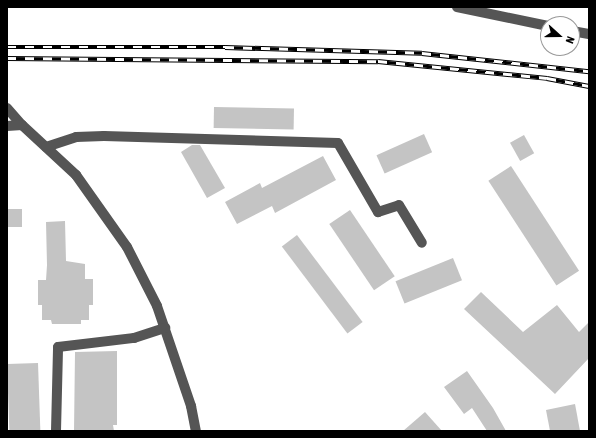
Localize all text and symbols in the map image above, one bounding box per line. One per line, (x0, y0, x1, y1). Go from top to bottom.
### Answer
north arrow (540, 16, 580, 56)
text: N (564, 35, 577, 45)

